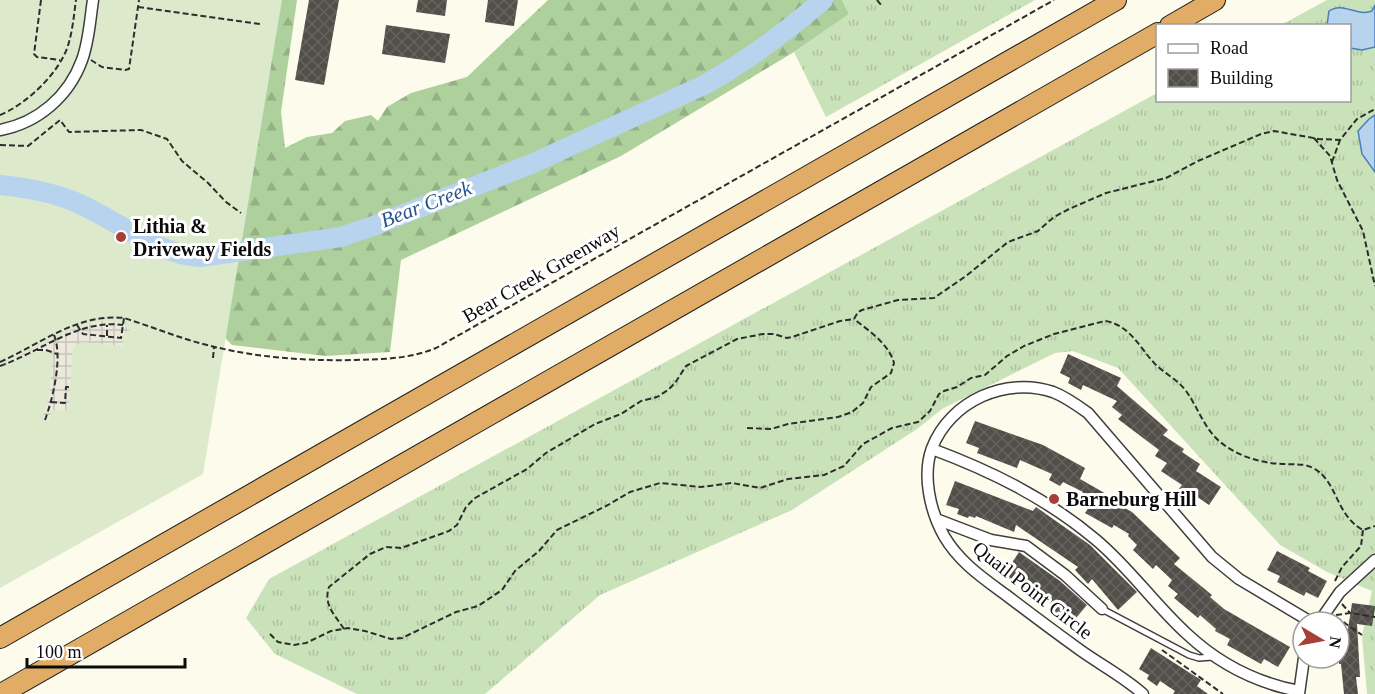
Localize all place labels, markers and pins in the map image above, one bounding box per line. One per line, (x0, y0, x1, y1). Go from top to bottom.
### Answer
place label: Lithia & Driveway Fields (133, 215, 272, 261)
marker: Lithia & Driveway Fields (114, 230, 128, 244)
place label: Barneburg Hill (1066, 488, 1197, 511)
marker: Barneburg Hill (1047, 492, 1061, 506)

